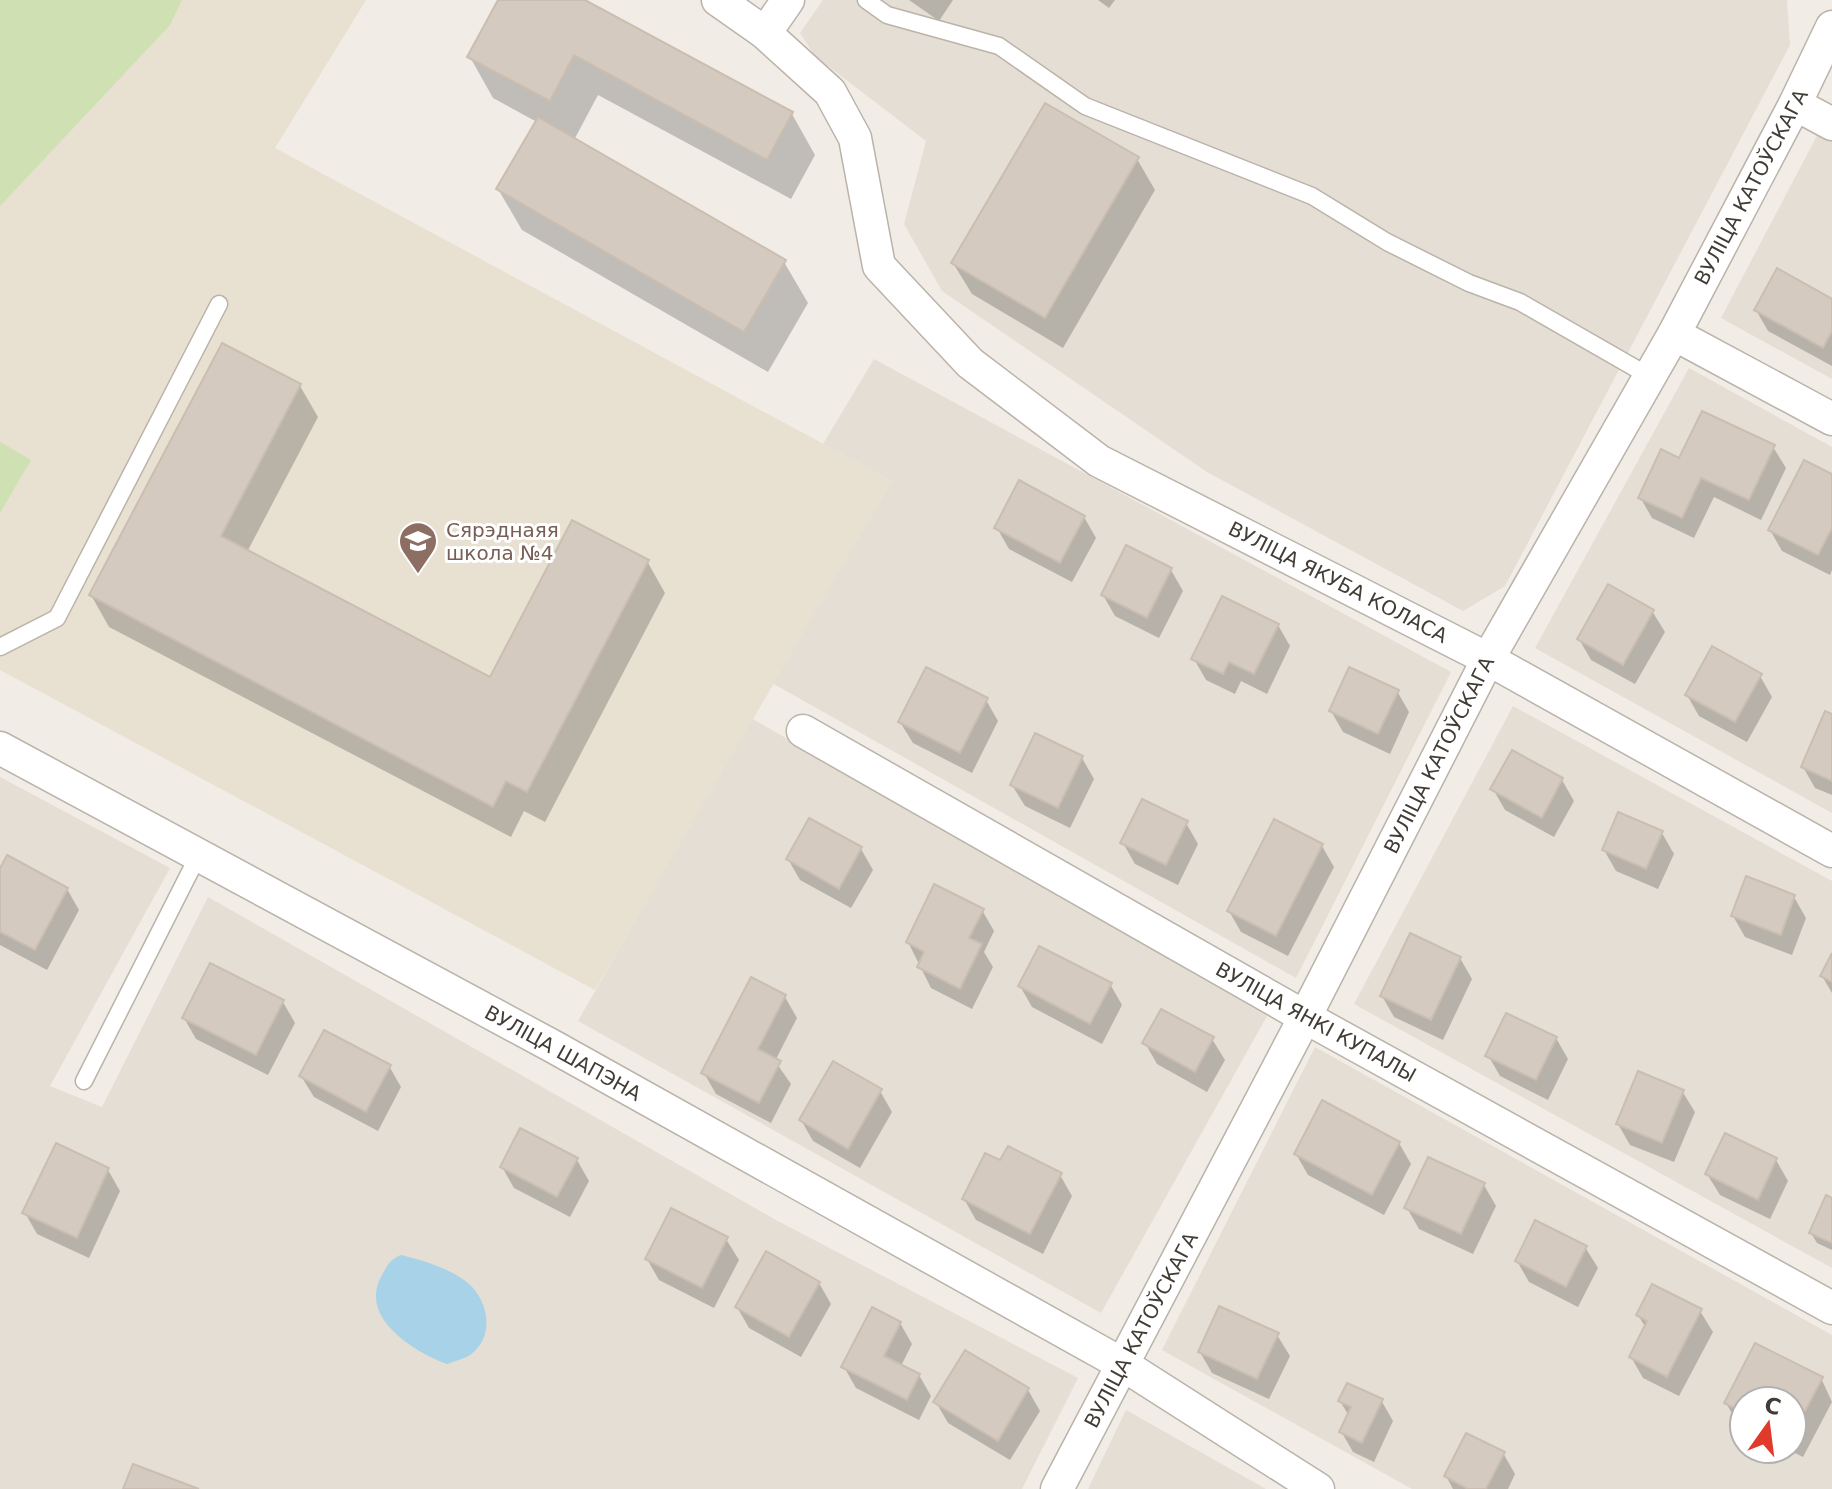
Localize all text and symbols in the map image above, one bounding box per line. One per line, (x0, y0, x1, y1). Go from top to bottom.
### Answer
street label: ВУЛІЦА КАТОЎСКАГА (1689, 85, 1813, 289)
street label: ВУЛІЦА ЯКУБА КОЛАСА (1224, 516, 1452, 648)
place label: Сярэднаяя школа №4 (446, 518, 559, 565)
school or university icon: Сярэднаяя школа №4 (397, 520, 439, 575)
street label: ВУЛІЦА КАТОЎСКАГА (1379, 652, 1499, 858)
street label: ВУЛІЦА ЯНКІ КУПАЛЫ (1212, 957, 1420, 1087)
street label: ВУЛІЦА ШАПЭНА (481, 1000, 646, 1106)
street label: ВУЛІЦА КАТОЎСКАГА (1079, 1228, 1203, 1432)
north arrow (1728, 1385, 1808, 1465)
text: С (1762, 1392, 1784, 1420)

